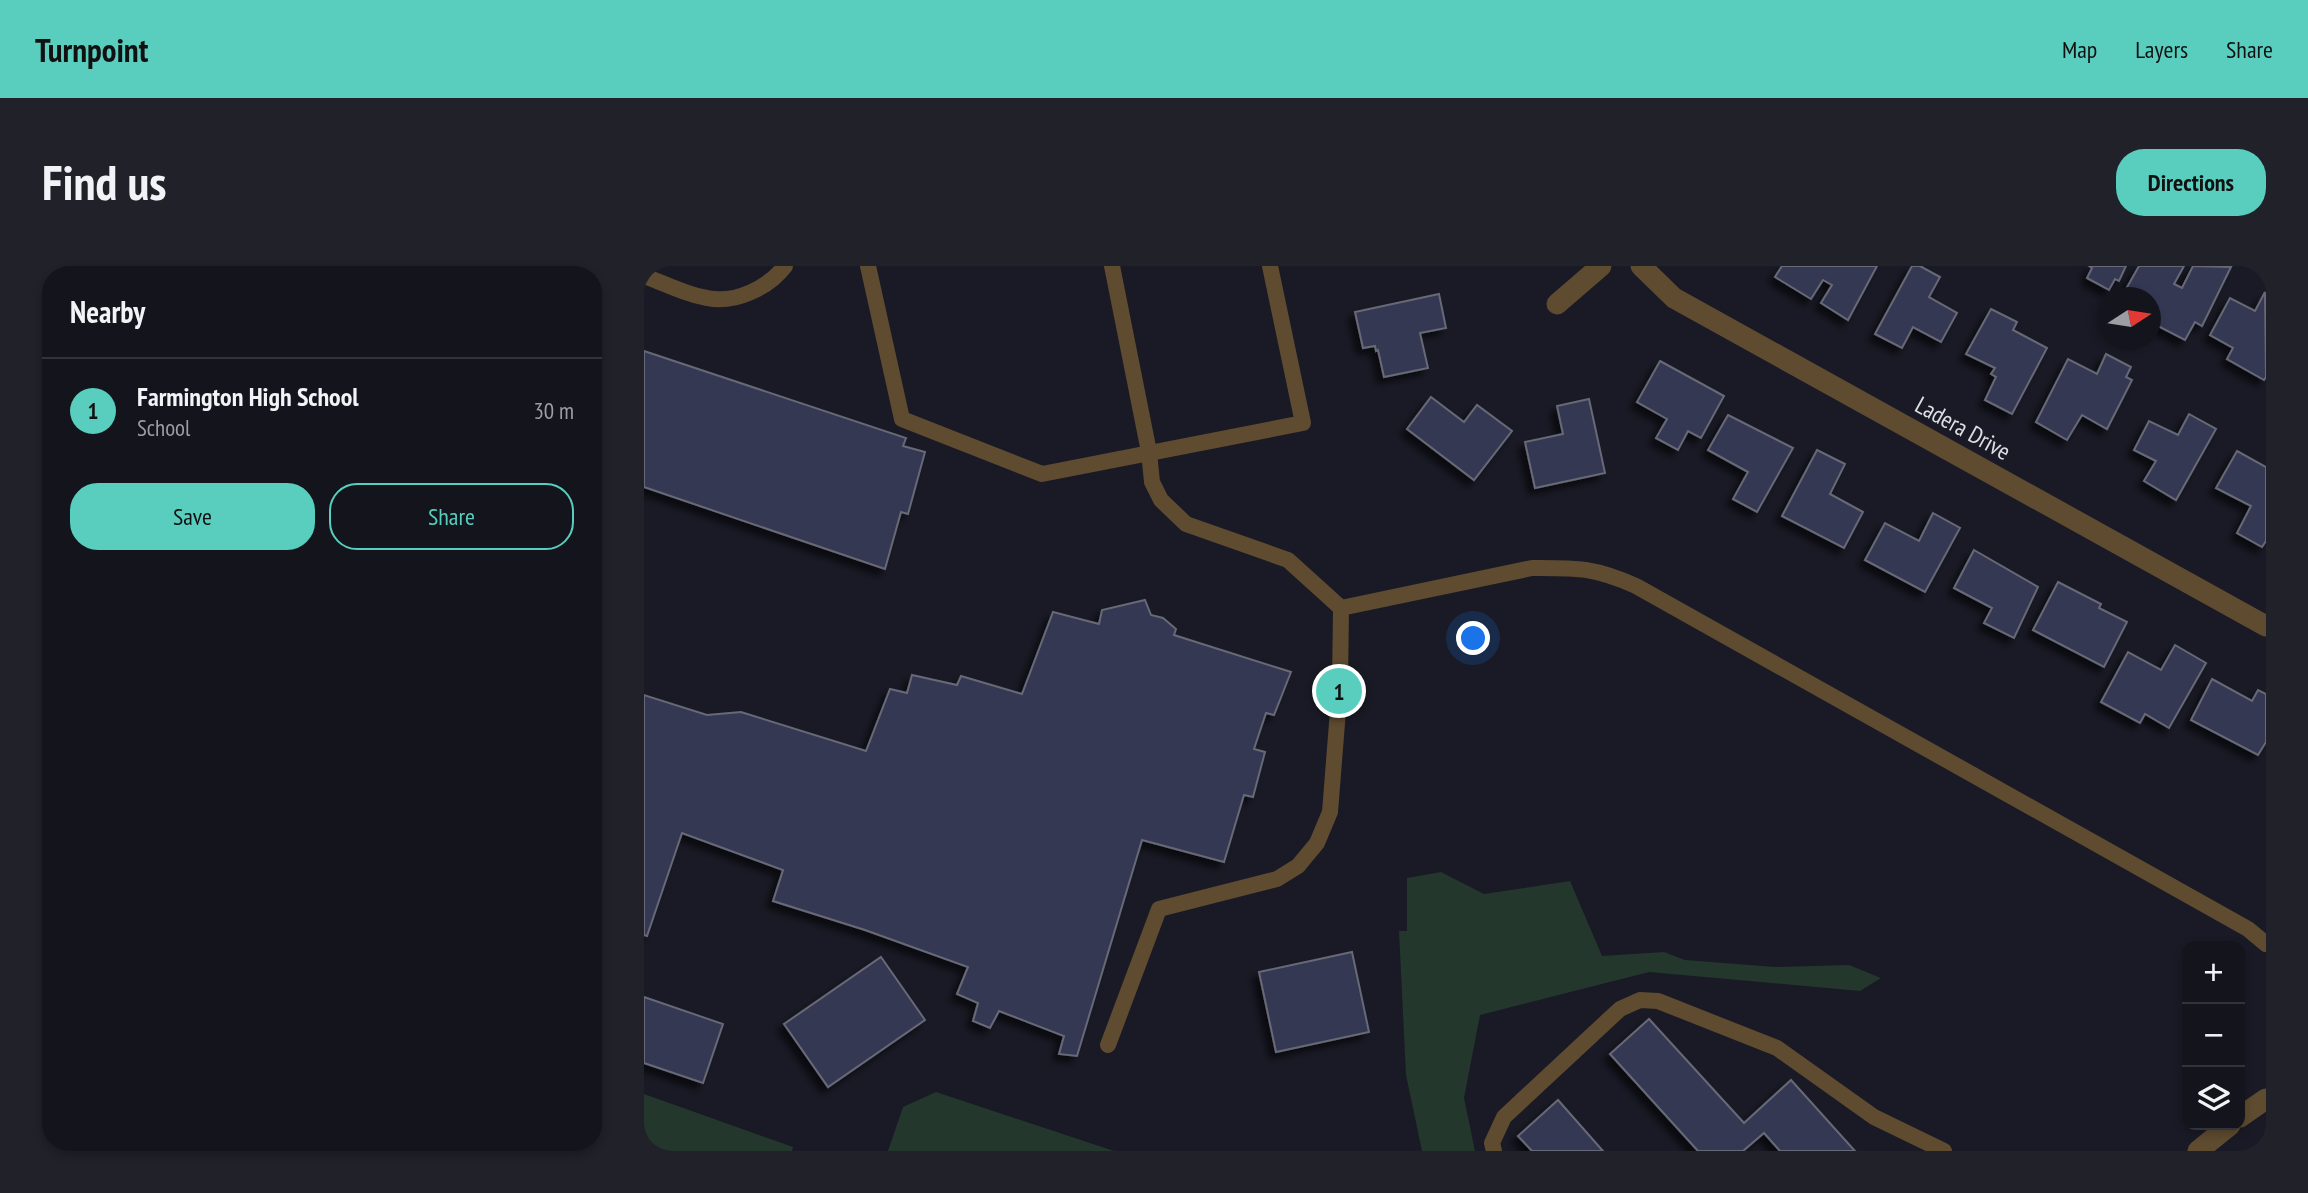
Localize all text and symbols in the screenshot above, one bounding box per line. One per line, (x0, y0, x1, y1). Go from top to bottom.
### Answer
text: Turnpoint (35, 28, 148, 71)
text: Map (2062, 34, 2097, 65)
text: Layers (2135, 34, 2188, 65)
text: Share (2226, 34, 2273, 65)
button: Directions (2116, 149, 2266, 216)
text: Find us (42, 150, 166, 214)
north arrow (2098, 287, 2161, 350)
text: Nearby (70, 292, 145, 331)
text: Farmington High School (137, 380, 359, 413)
street label: Ladera Drive (1910, 389, 2016, 467)
text: 1 (88, 396, 99, 425)
text: 30 m (533, 396, 574, 425)
text: School (137, 413, 190, 442)
button: Save (70, 483, 315, 550)
button: Share (329, 483, 574, 550)
your location (1456, 621, 1490, 655)
pin: 1 (1316, 665, 1362, 717)
map controls (2182, 941, 2245, 1130)
button: + (2182, 941, 2245, 1004)
button: − (2182, 1004, 2245, 1067)
button: layers (2182, 1067, 2245, 1130)

